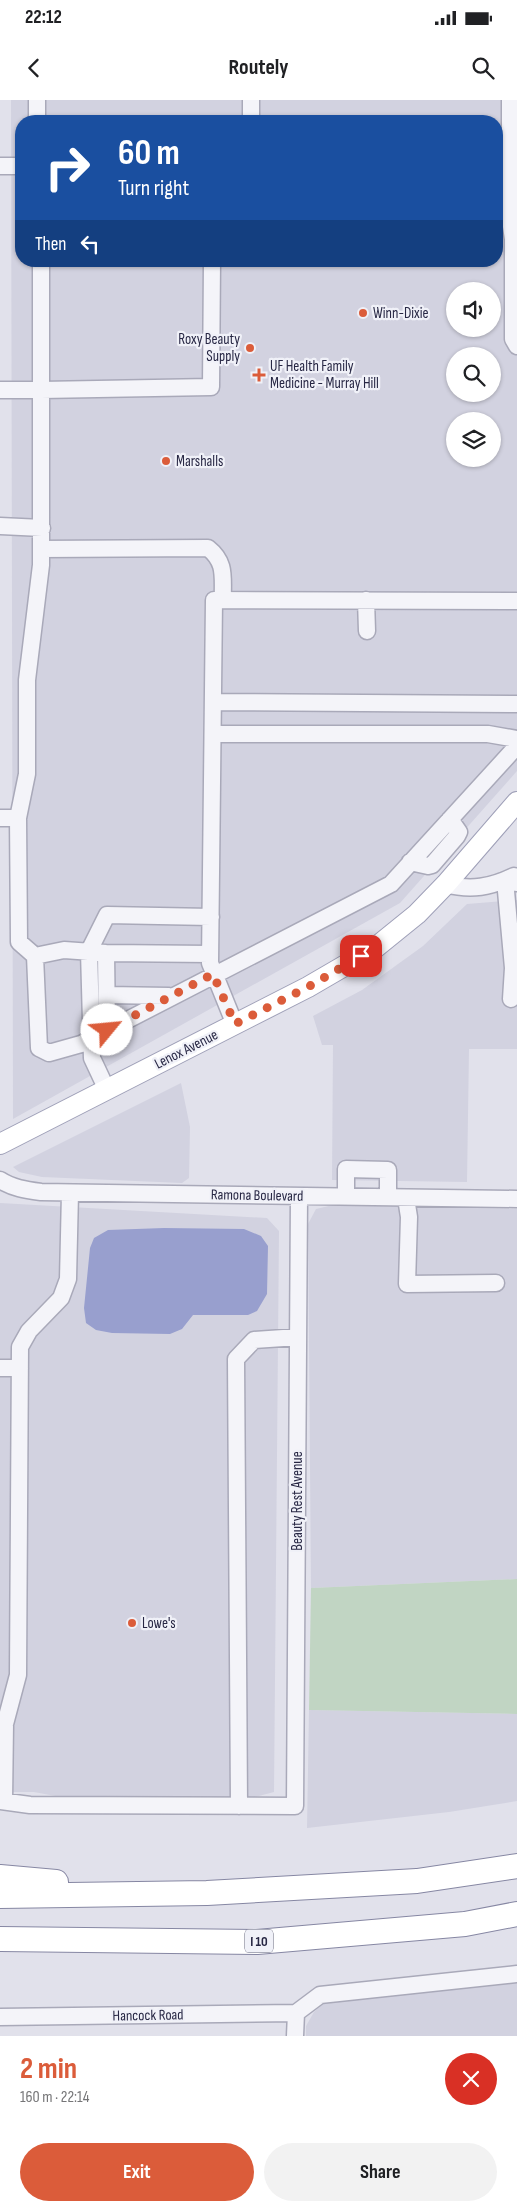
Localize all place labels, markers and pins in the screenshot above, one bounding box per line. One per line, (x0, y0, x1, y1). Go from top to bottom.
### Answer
place label: Winn-Dixie (373, 304, 429, 323)
marker: Winn-Dixie (357, 307, 369, 319)
place label: Roxy Beauty Supply (178, 330, 240, 366)
marker: Roxy Beauty Supply (244, 342, 256, 354)
place label: UF Health Family Medicine - Murray Hill (270, 357, 379, 393)
marker: UF Health Family Medicine - Murray Hill (252, 368, 266, 382)
place label: Marshalls (176, 452, 223, 471)
marker: Marshalls (160, 455, 172, 467)
pin (340, 935, 382, 977)
place label: Lowe's (142, 1614, 176, 1633)
marker: Lowe's (126, 1617, 138, 1629)

